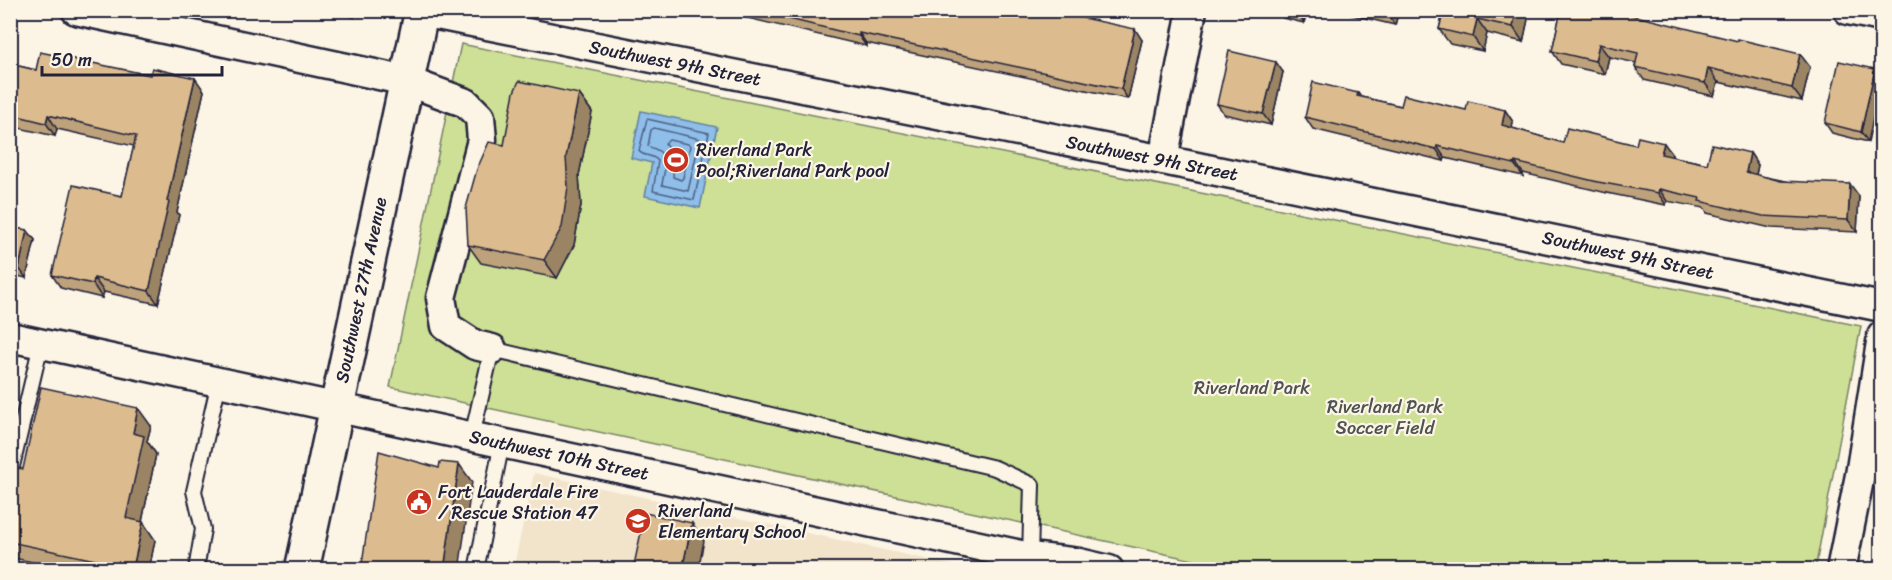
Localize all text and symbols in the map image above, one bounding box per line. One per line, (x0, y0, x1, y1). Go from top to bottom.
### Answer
street label: Southwest 9th Street (586, 31, 764, 95)
scale bar (42, 39, 222, 77)
text: 50 m (51, 44, 92, 76)
street label: Southwest 9th Street (1063, 126, 1241, 190)
place label: Riverland Park Pool;Riverland Park pool (696, 134, 890, 187)
sports icon: Riverland Park Pool;Riverland Park pool (661, 145, 691, 175)
street label: Southwest 27th Avenue (326, 194, 396, 386)
street label: Southwest 9th Street (1539, 221, 1717, 289)
park label: Riverland Park (1194, 372, 1310, 404)
park label: Riverland Park Soccer Field (1327, 391, 1443, 444)
street label: Southwest 10th Street (466, 420, 652, 490)
place label: Fort Lauderdale Fire / Rescue Station 47 (438, 476, 599, 529)
public building icon: Fort Lauderdale Fire / Rescue Station 47 (404, 487, 434, 517)
place label: Riverland Elementary School (658, 495, 807, 548)
school or university icon: Riverland Elementary School (623, 506, 653, 536)

